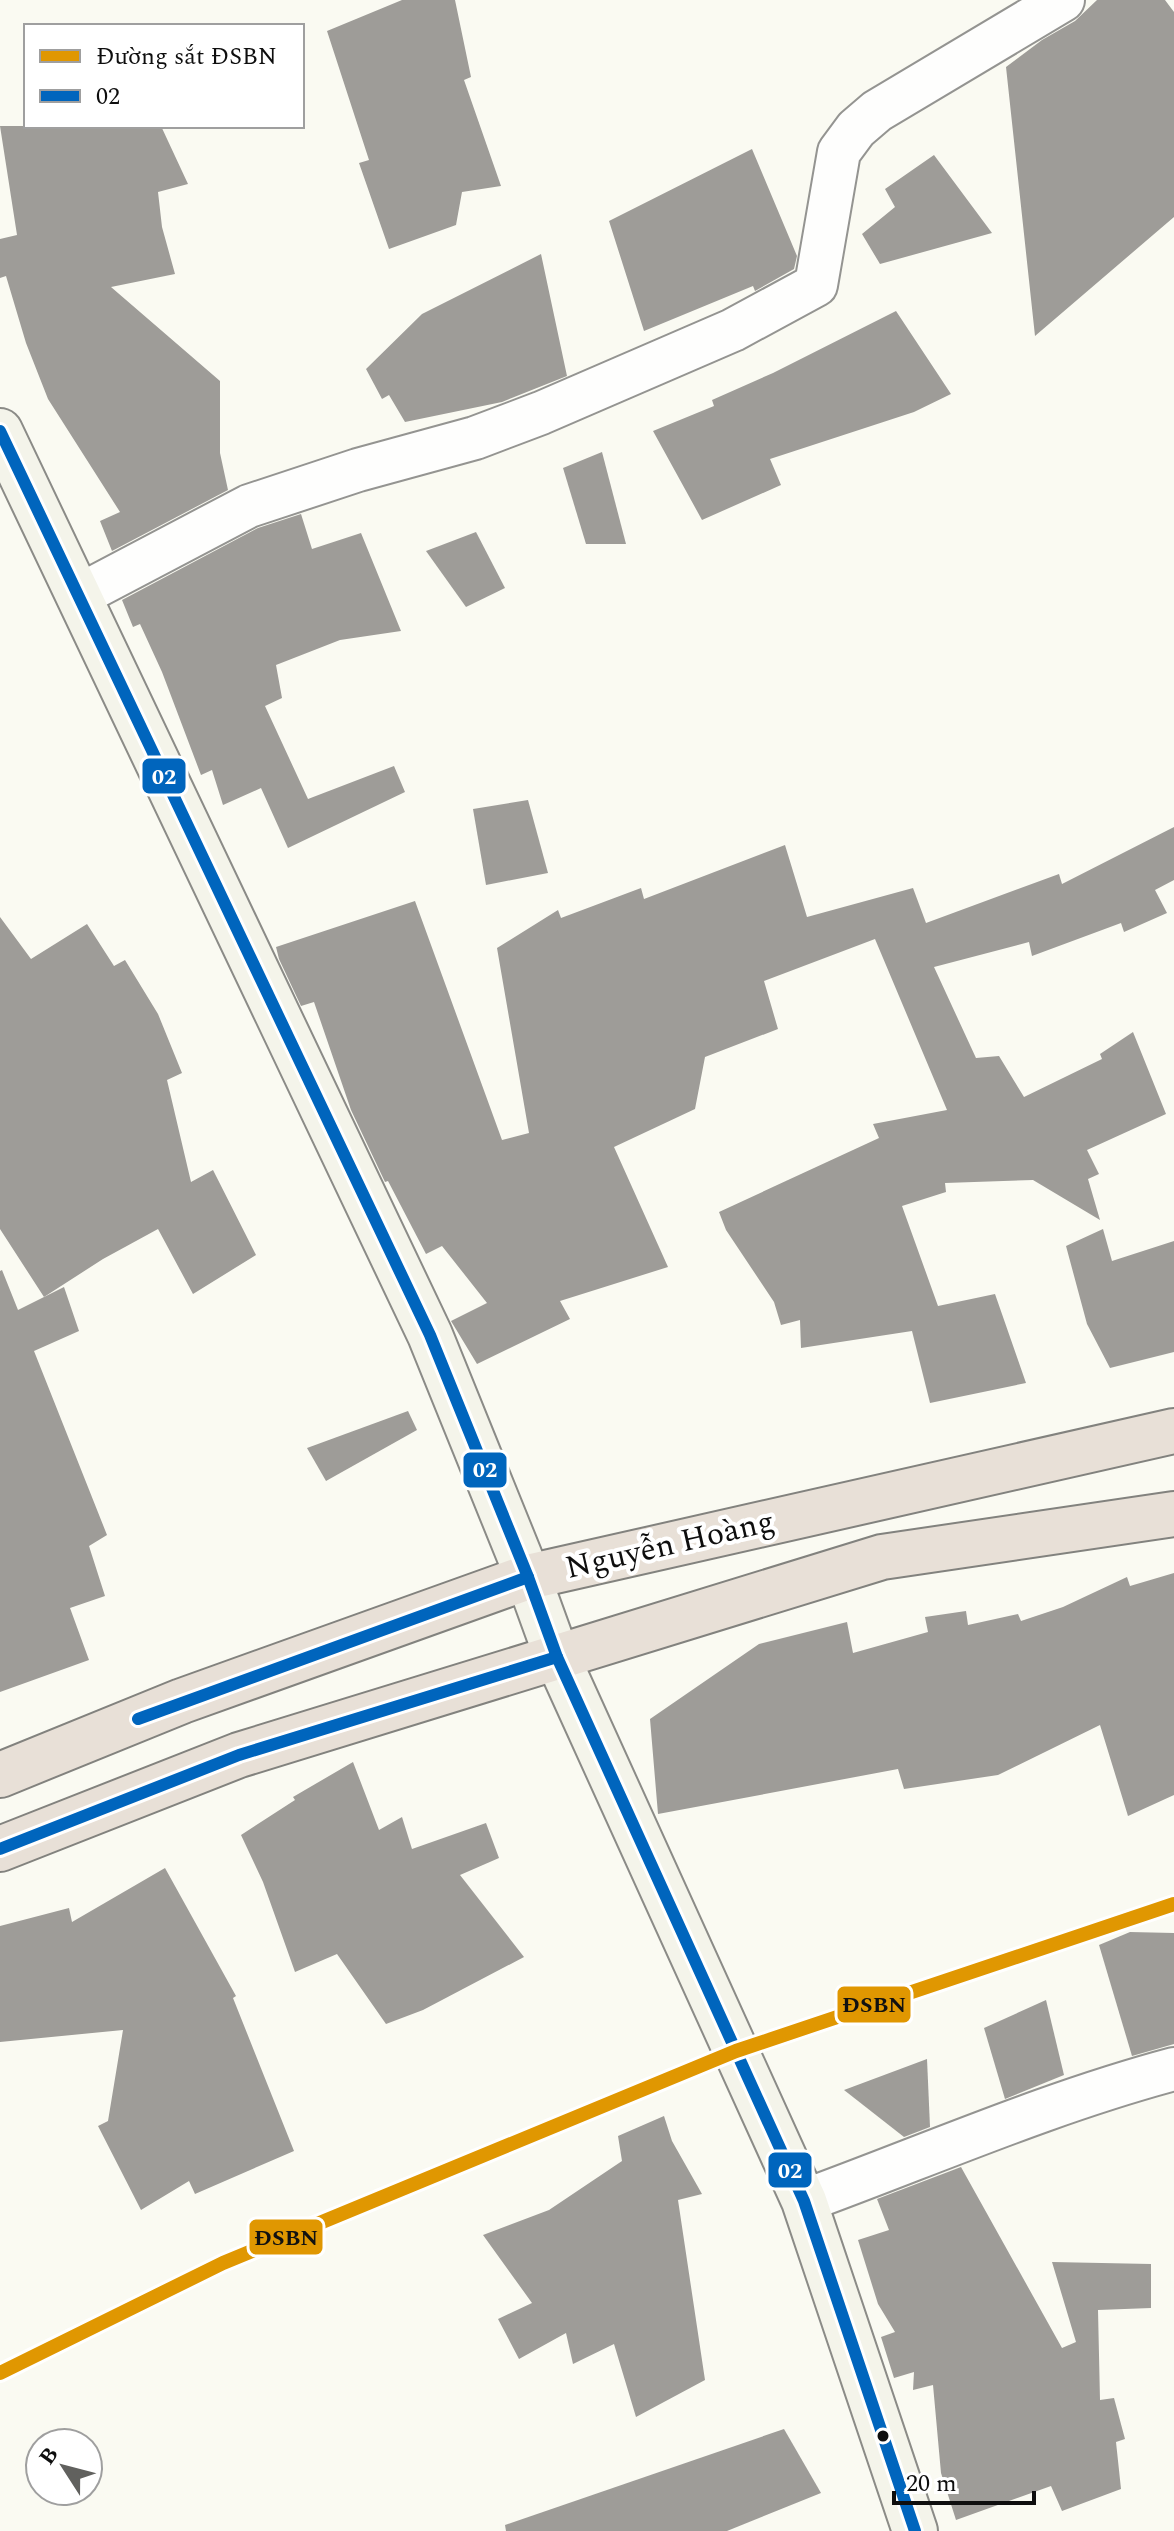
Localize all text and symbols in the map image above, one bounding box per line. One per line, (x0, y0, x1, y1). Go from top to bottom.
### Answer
legend (24, 24, 304, 128)
text: Đường sắt ĐSBN (96, 39, 277, 75)
text: 02 (96, 79, 120, 115)
line badge: 02 (141, 757, 187, 795)
text: 02 (152, 761, 176, 794)
line badge: 02 (462, 1451, 508, 1489)
text: 02 (473, 1454, 497, 1487)
street label: Nguyễn Hoàng (561, 1497, 779, 1593)
line badge: ĐSBN (836, 1985, 912, 2024)
text: ĐSBN (842, 1989, 906, 2022)
line badge: 02 (767, 2151, 813, 2189)
text: 02 (778, 2155, 802, 2188)
line badge: ĐSBN (248, 2218, 324, 2256)
text: ĐSBN (254, 2222, 318, 2255)
north arrow (24, 2427, 104, 2507)
unlabelled marker (875, 2428, 891, 2444)
text: B (31, 2440, 67, 2472)
scale bar (894, 2455, 1034, 2505)
text: 20 m (906, 2466, 957, 2502)

